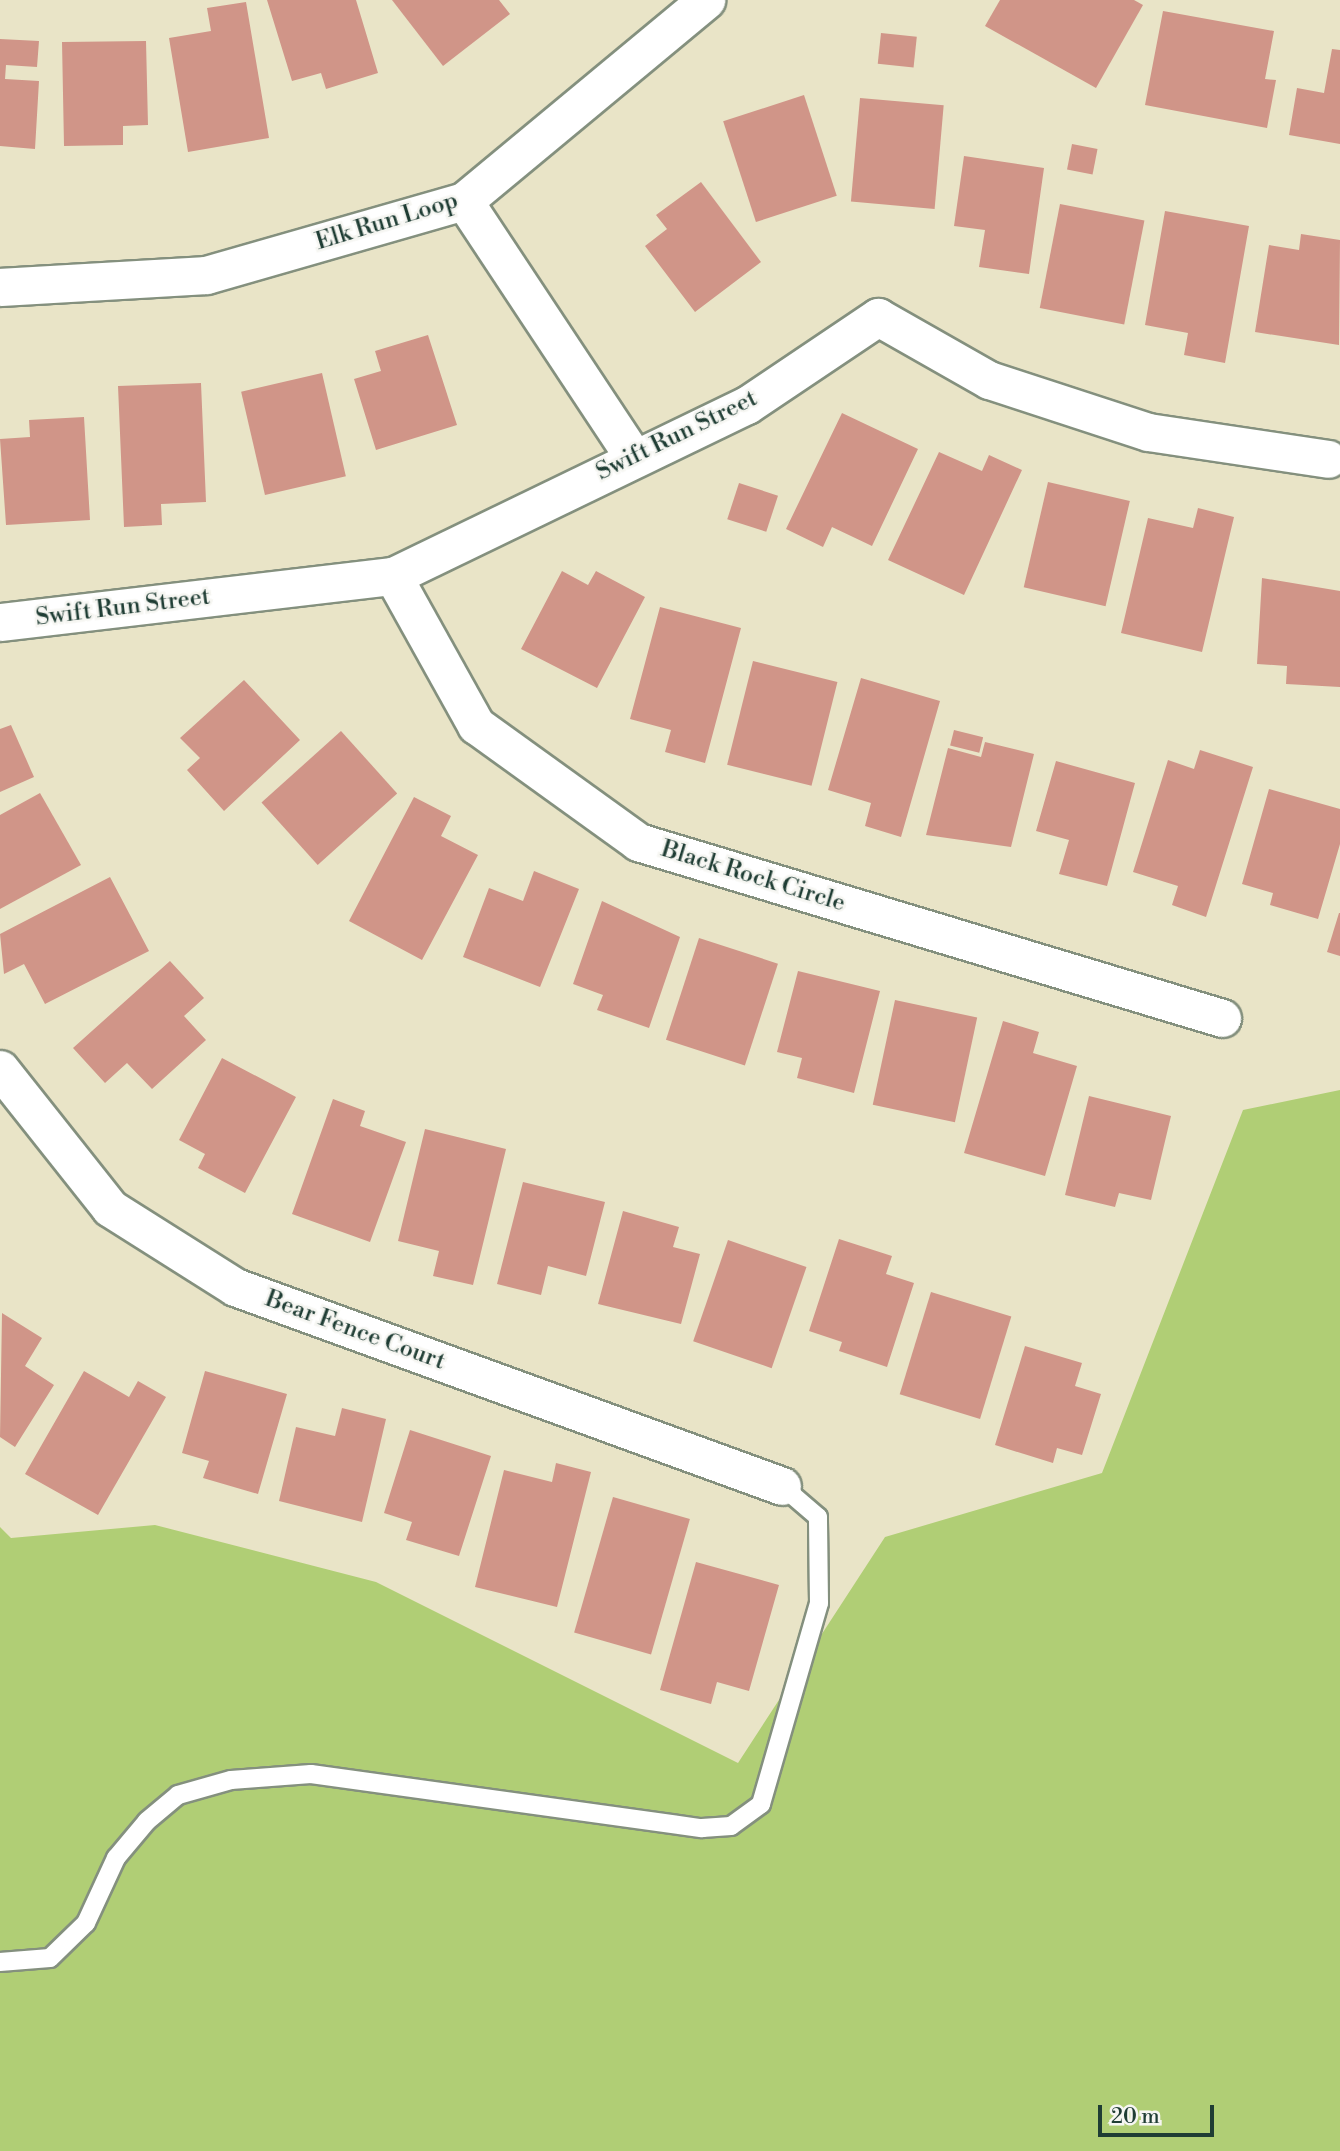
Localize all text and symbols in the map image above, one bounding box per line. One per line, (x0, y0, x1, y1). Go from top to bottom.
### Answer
street label: Elk Run Loop (312, 187, 462, 257)
street label: Swift Run Street (592, 385, 762, 487)
street label: Swift Run Street (34, 583, 212, 633)
street label: Black Rock Circle (658, 835, 848, 919)
street label: Bear Fence Court (261, 1285, 449, 1377)
scale bar (1102, 2092, 1218, 2136)
text: 20 m (1111, 2104, 1160, 2130)

